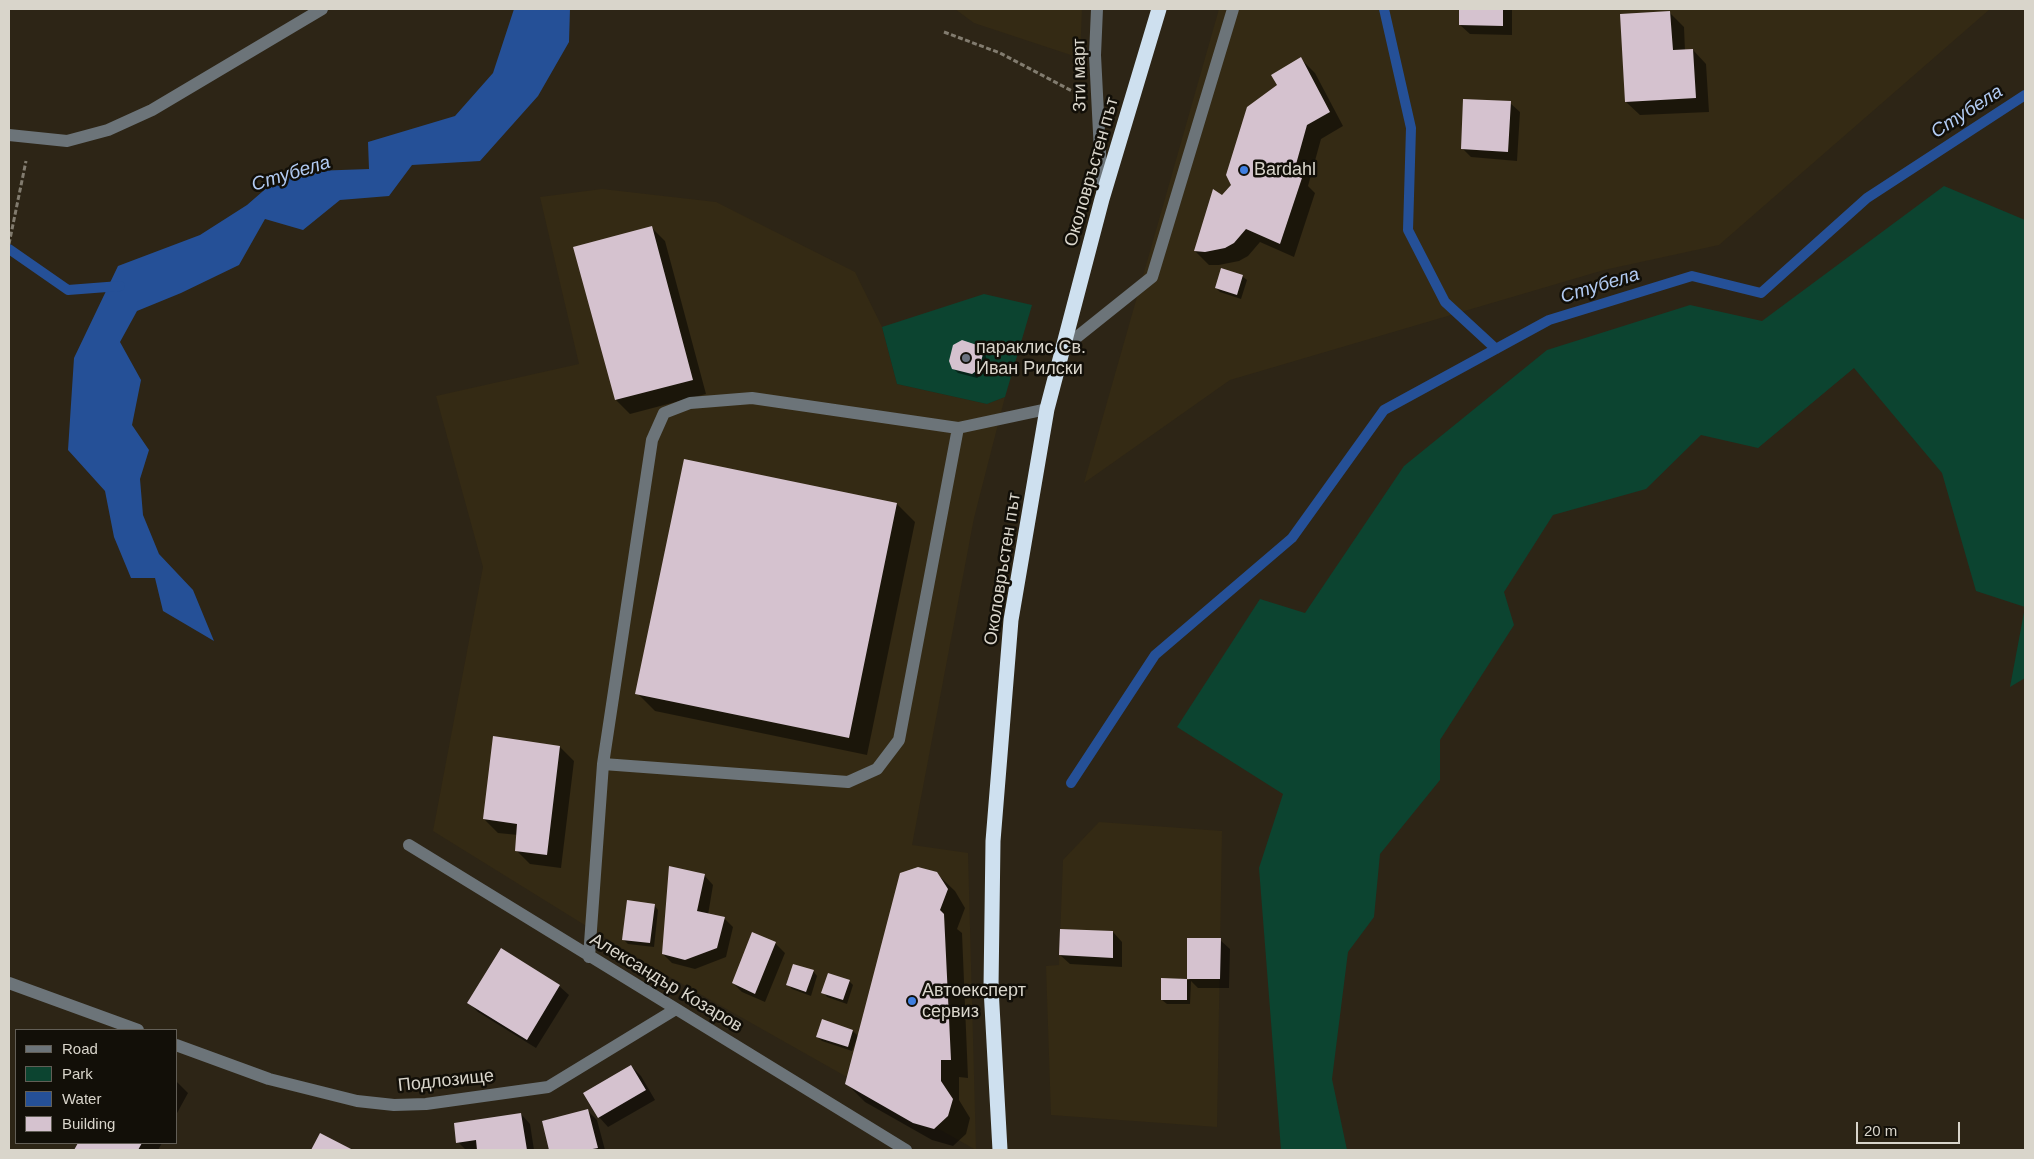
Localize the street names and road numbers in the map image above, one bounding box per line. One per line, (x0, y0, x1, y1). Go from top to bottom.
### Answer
street label: 3ти март (1069, 38, 1091, 112)
street label: Околовръстен път (1060, 95, 1124, 249)
street label: Околовръстен път (980, 491, 1026, 647)
street label: Александър Козаров (586, 929, 746, 1037)
street label: Подлозище (397, 1065, 495, 1097)

